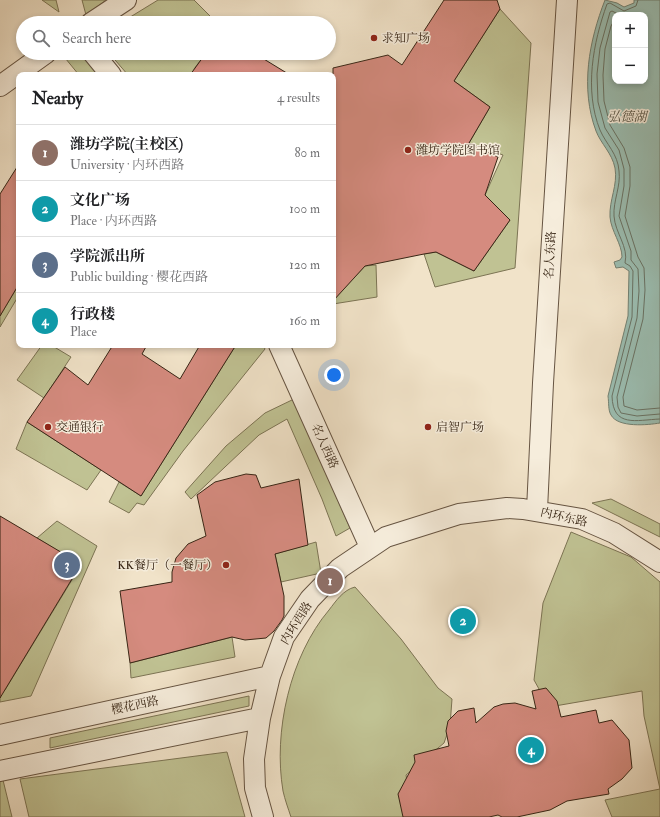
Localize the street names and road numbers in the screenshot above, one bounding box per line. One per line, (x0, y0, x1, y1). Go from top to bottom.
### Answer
street label: 名人东路 (542, 231, 559, 279)
street label: 名人西路 (308, 421, 341, 471)
street label: 内环东路 (539, 505, 589, 530)
street label: 内环西路 (277, 599, 316, 648)
street label: 樱花西路 (110, 693, 160, 718)

